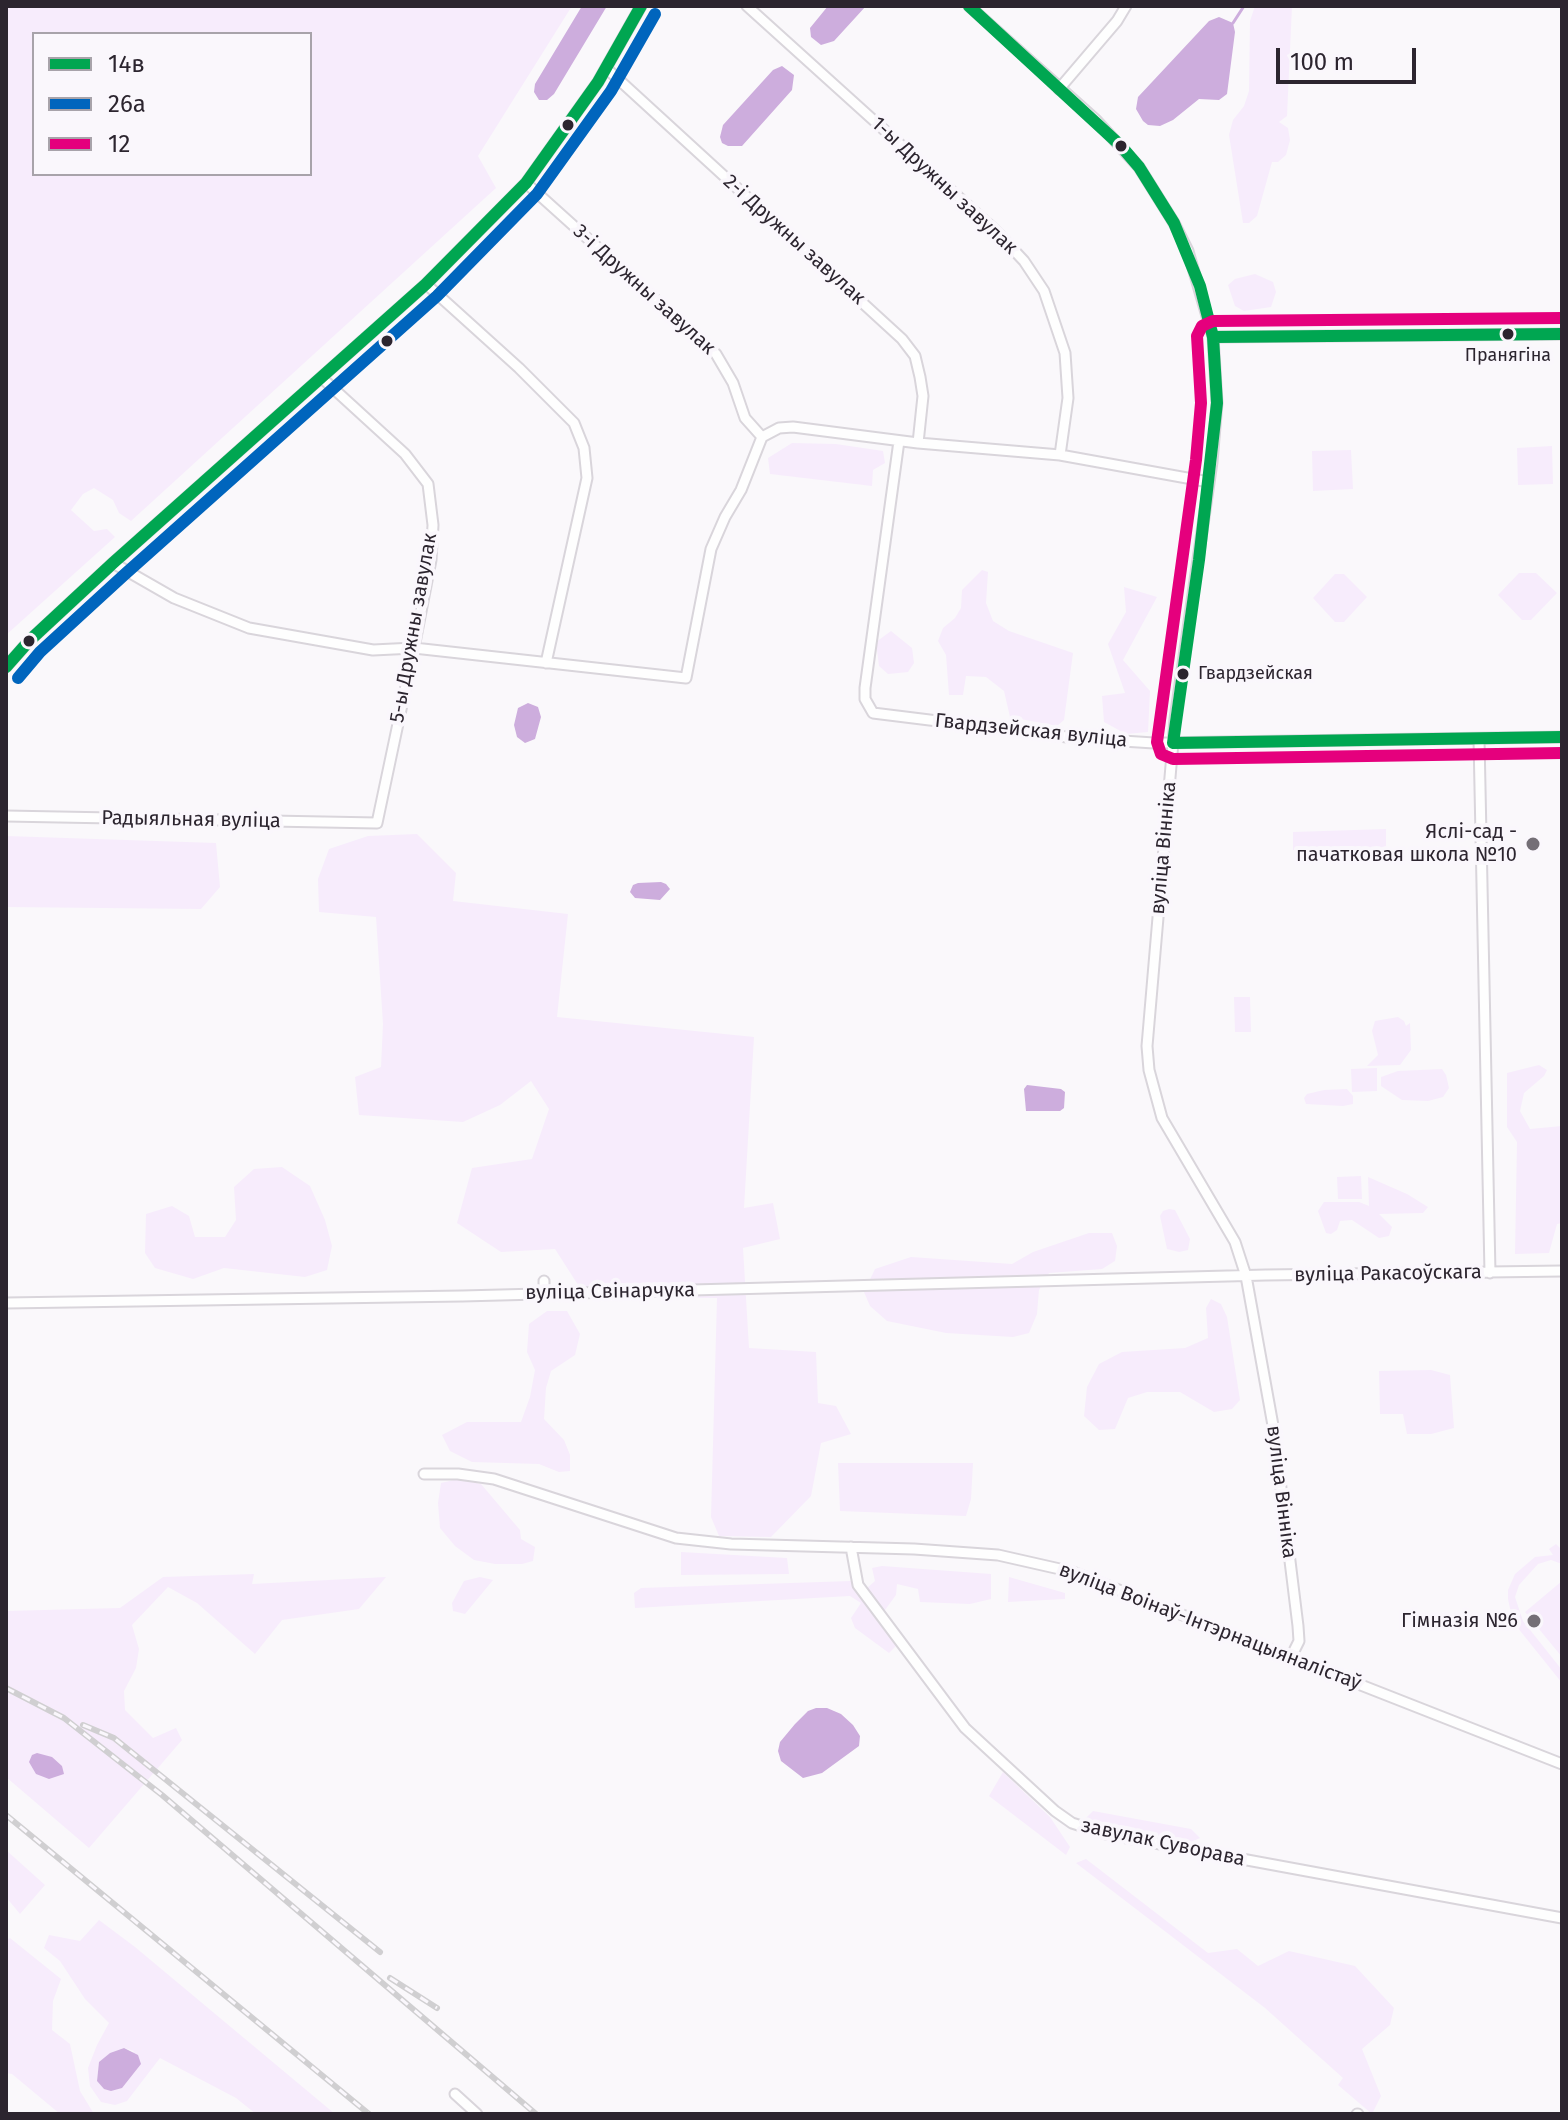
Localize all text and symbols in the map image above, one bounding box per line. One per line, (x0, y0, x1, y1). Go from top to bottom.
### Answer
legend (32, 32, 312, 176)
scale bar (1280, 32, 1420, 82)
text: 100 m (1290, 48, 1354, 76)
text: 14в (108, 50, 145, 78)
text: 26а (108, 90, 146, 118)
street label: 1-ы Дружны завулак (866, 112, 1022, 260)
unlabelled marker (560, 117, 576, 133)
text: 12 (108, 130, 130, 158)
unlabelled marker (1113, 138, 1129, 154)
street label: 2-і Дружны завулак (718, 170, 870, 310)
street label: 3-і Дружны завулак (568, 220, 720, 360)
marker: Пранягіна (1500, 326, 1516, 342)
unlabelled marker (379, 333, 395, 349)
place label: Пранягіна (1465, 345, 1551, 367)
street label: 5-ы Дружны завулак (385, 531, 443, 725)
unlabelled marker (21, 633, 37, 649)
place label: Гвардзейская (1198, 663, 1313, 685)
marker: Гвардзейская (1175, 666, 1191, 682)
street label: Гвардзейская вуліца (934, 709, 1128, 753)
street label: вуліца Вінніка (1146, 780, 1182, 916)
street label: Радыяльная вуліца (101, 806, 281, 834)
place label: Яслі-сад - пачатковая школа №10 (1296, 820, 1517, 867)
marker: Яслі-сад - пачатковая школа №10 (1524, 835, 1542, 853)
street label: вуліца Ракасоўскага (1294, 1260, 1482, 1288)
street label: вуліца Свінарчука (525, 1279, 695, 1305)
street label: вуліца Вінніка (1261, 1424, 1301, 1560)
street label: вуліца Воінаў-Інтэрнацыяналістаў (1055, 1558, 1365, 1696)
place label: Гімназія №6 (1401, 1609, 1518, 1633)
marker: Гімназія №6 (1525, 1612, 1543, 1630)
street label: завулак Суворава (1079, 1814, 1247, 1872)

